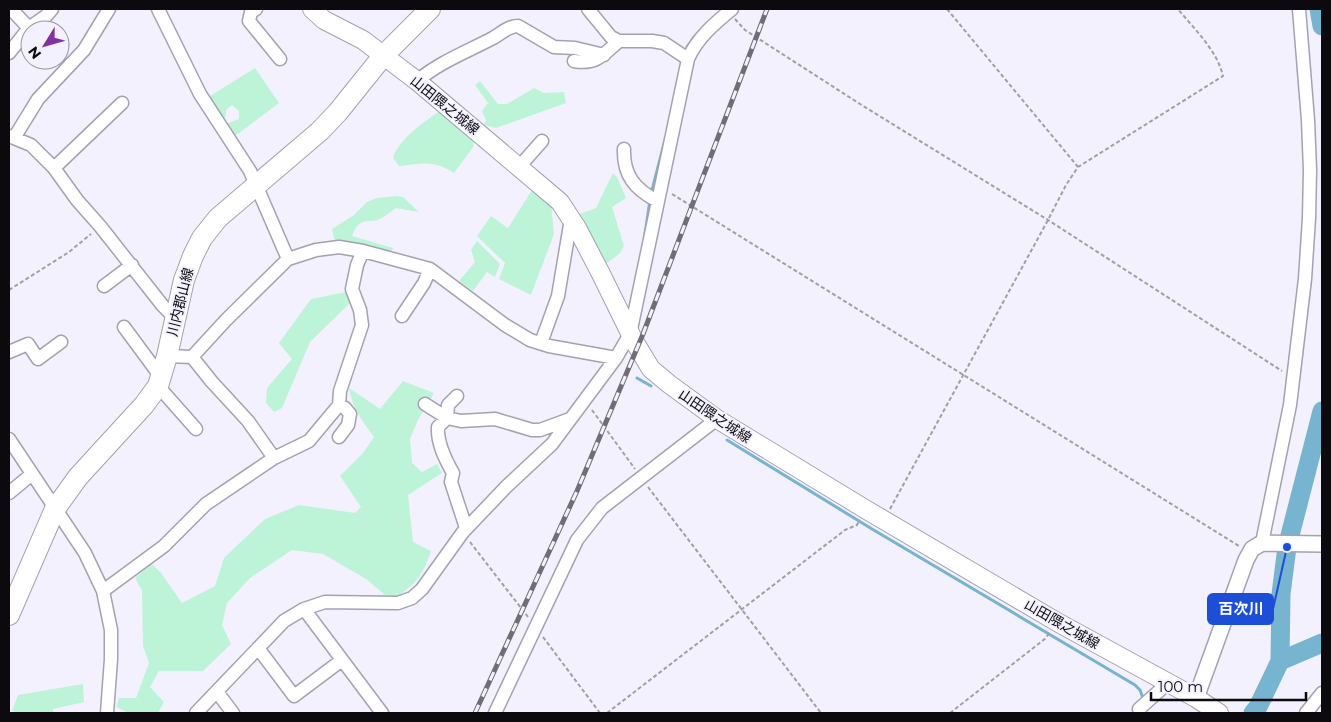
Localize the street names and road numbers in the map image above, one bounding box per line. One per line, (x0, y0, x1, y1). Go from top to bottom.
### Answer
street label: 山田隈之城線 (407, 72, 483, 138)
street label: 川内郡山線 (163, 266, 197, 338)
street label: 山田隈之城線 (675, 385, 755, 447)
street label: 山田隈之城線 (1021, 595, 1103, 653)

